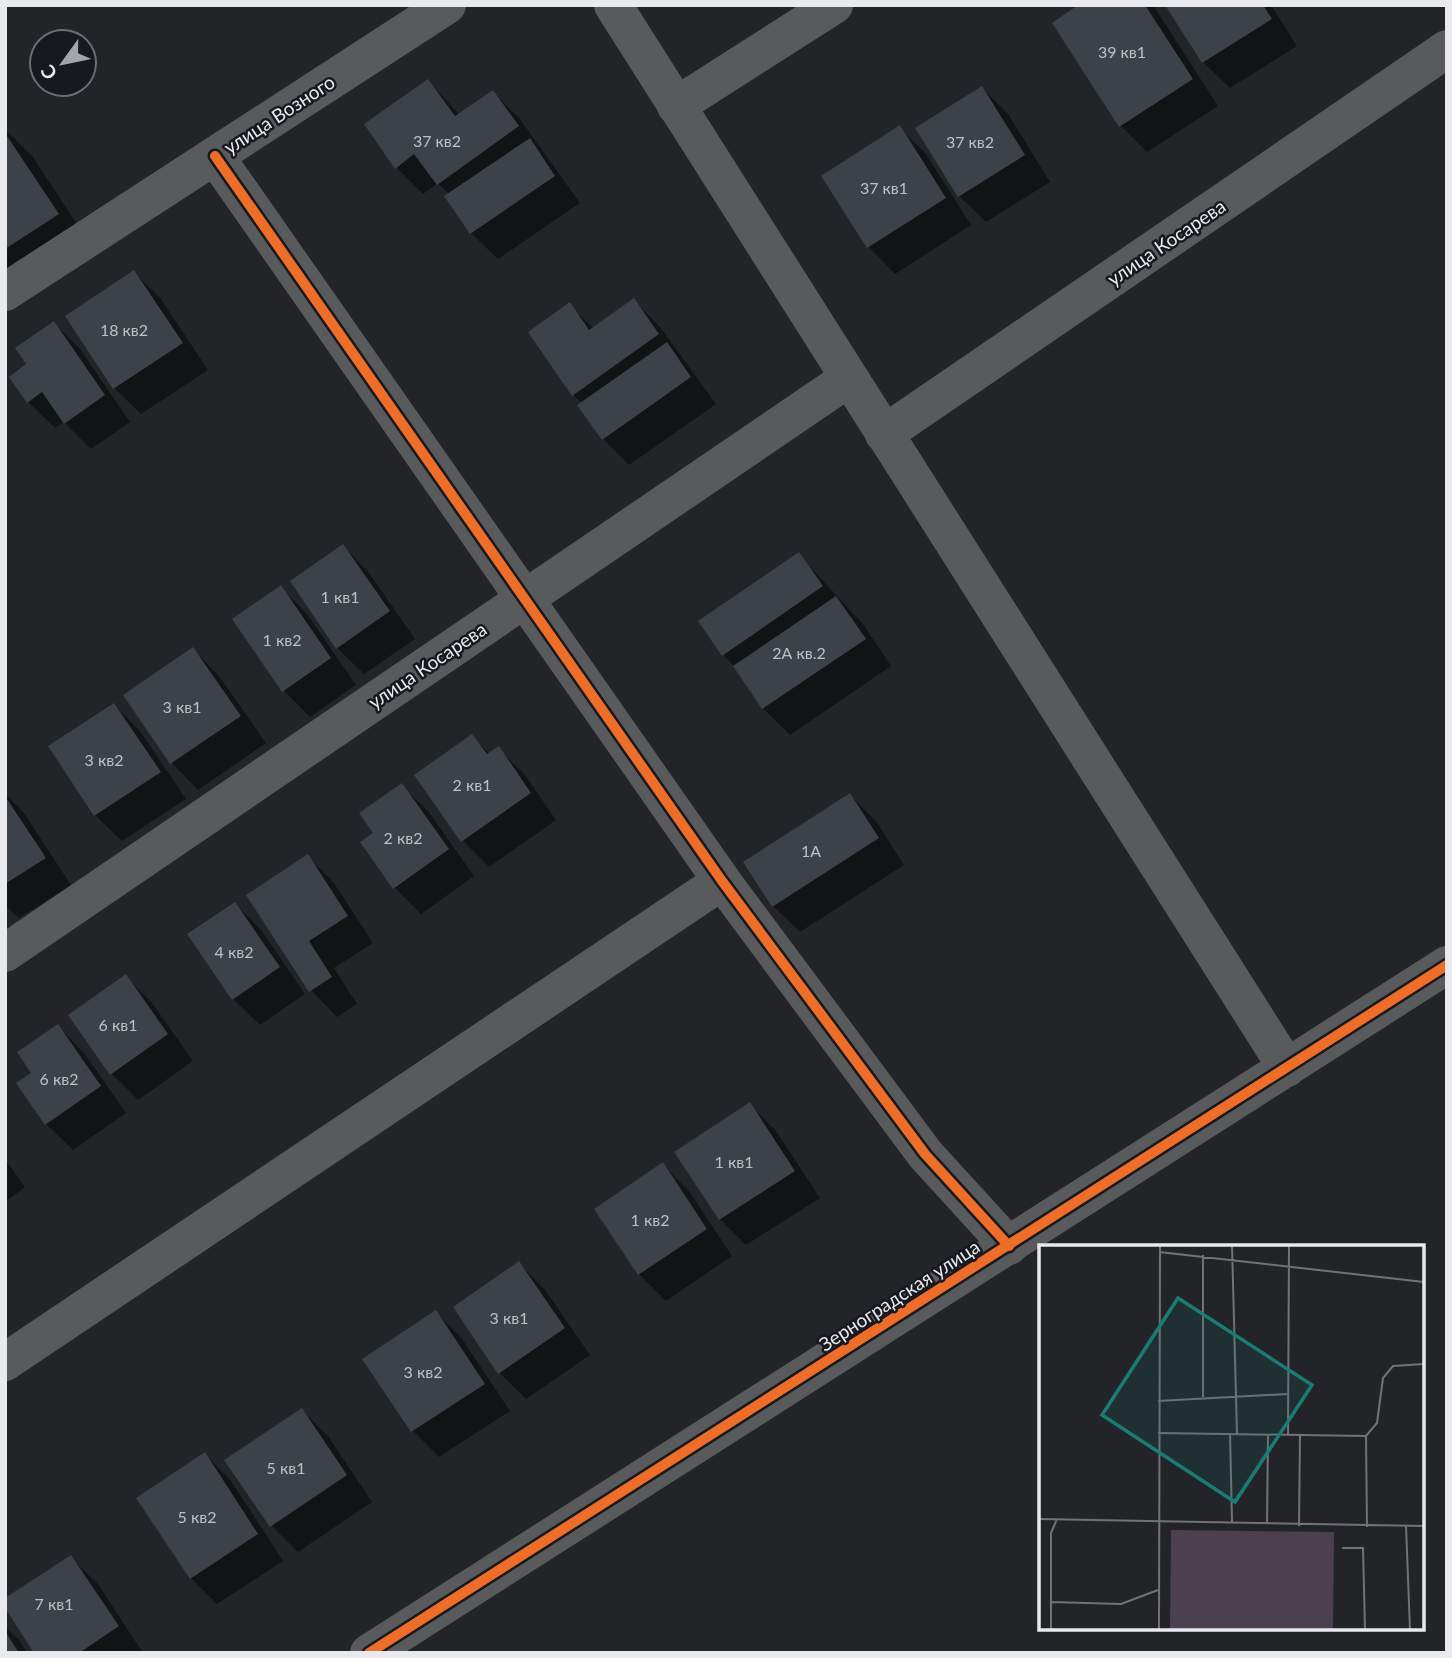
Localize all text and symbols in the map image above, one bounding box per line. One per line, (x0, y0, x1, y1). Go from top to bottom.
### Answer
north arrow (28, 28, 98, 98)
house number: 39 кв1 (1098, 42, 1146, 61)
text: С (35, 61, 61, 84)
street label: улица Возного (219, 70, 339, 158)
house number: 37 кв2 (413, 131, 461, 150)
house number: 37 кв2 (946, 132, 994, 151)
house number: 37 кв1 (860, 178, 908, 197)
street label: улица Косарева (1103, 194, 1229, 290)
house number: 18 кв2 (100, 320, 148, 339)
house number: 1 кв1 (321, 587, 359, 606)
street label: улица Косарева (364, 617, 490, 713)
house number: 1 кв2 (263, 630, 301, 649)
house number: 2А кв.2 (772, 643, 826, 662)
house number: 3 кв1 (163, 697, 201, 716)
house number: 3 кв2 (85, 750, 123, 769)
house number: 2 кв1 (453, 775, 491, 794)
house number: 2 кв2 (384, 828, 422, 847)
house number: 1А (801, 841, 821, 860)
house number: 4 кв2 (215, 942, 253, 961)
house number: 6 кв1 (99, 1015, 137, 1034)
house number: 6 кв2 (40, 1069, 78, 1088)
house number: 1 кв1 (715, 1152, 753, 1171)
house number: 1 кв2 (631, 1210, 669, 1229)
street label: Зерноградская улица (814, 1234, 984, 1356)
inset map (1039, 1245, 1424, 1630)
house number: 3 кв1 (490, 1308, 528, 1327)
house number: 3 кв2 (404, 1362, 442, 1381)
house number: 5 кв1 (267, 1458, 305, 1477)
house number: 5 кв2 (178, 1507, 216, 1526)
house number: 7 кв1 (35, 1594, 73, 1613)

